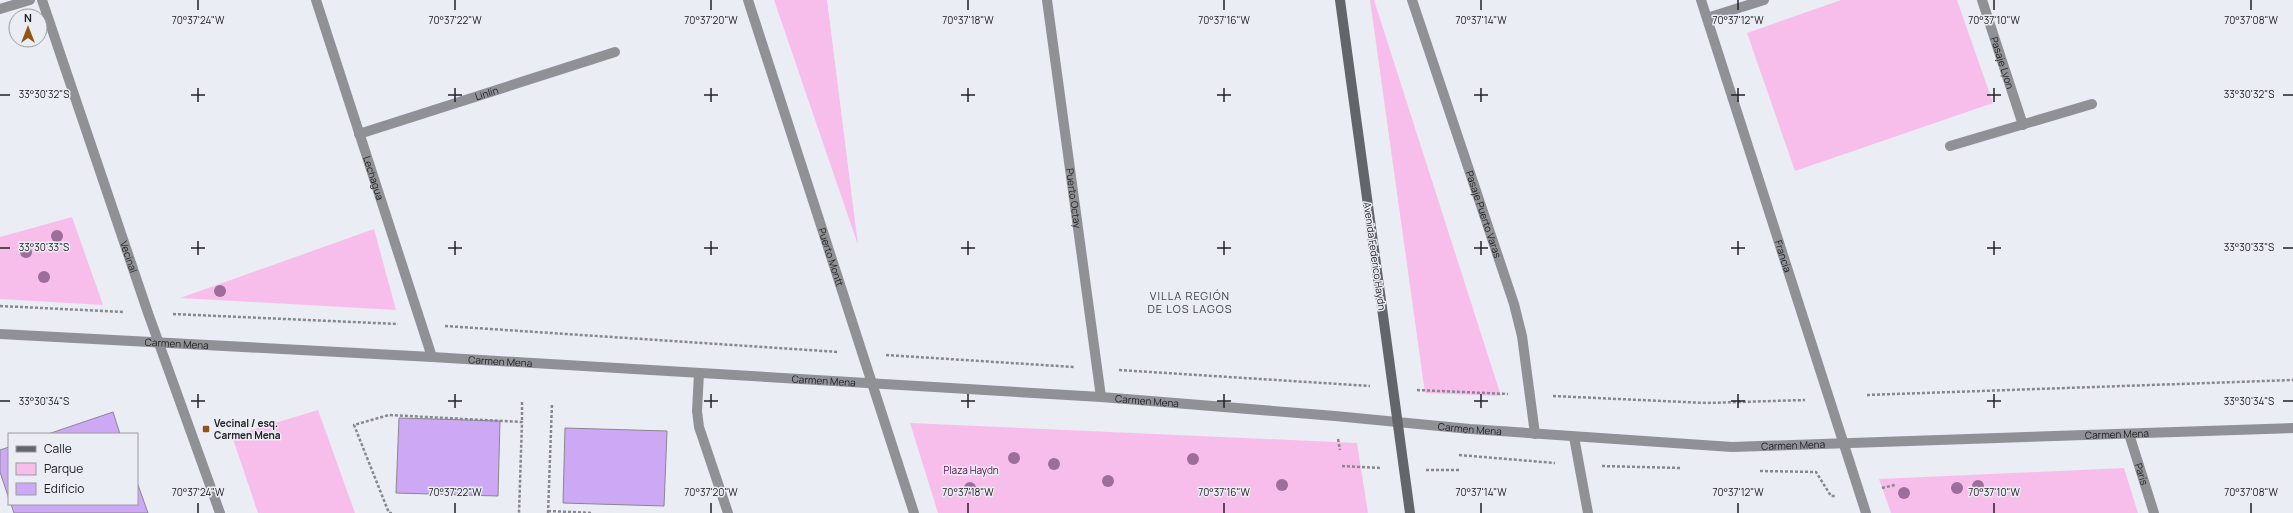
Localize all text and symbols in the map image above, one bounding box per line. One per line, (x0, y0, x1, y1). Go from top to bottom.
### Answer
north arrow (8, 8, 48, 48)
text: N (24, 10, 32, 25)
text: 70°37'24"W (172, 13, 225, 27)
text: 70°37'22"W (429, 13, 482, 27)
text: 70°37'20"W (684, 13, 738, 27)
text: 70°37'18"W (942, 13, 994, 27)
text: 70°37'16"W (1198, 13, 1250, 27)
text: 70°37'14"W (1455, 13, 1507, 27)
text: 70°37'12"W (1712, 13, 1764, 27)
text: 70°37'10"W (1968, 13, 2020, 27)
text: 70°37'08"W (2224, 13, 2278, 27)
street label: Pasaje Lyon (1987, 35, 2018, 91)
street label: Linlín (473, 83, 500, 103)
text: 33°30'32"S (19, 87, 69, 101)
text: 33°30'32"S (2224, 87, 2274, 101)
street label: Lechagua (360, 154, 387, 202)
street label: Puerto Octay (1063, 167, 1085, 230)
street label: Pasaje Puerto Varas (1463, 169, 1505, 260)
street label: Avenida Federico Haydn (1360, 201, 1390, 311)
street label: Puerto Montt (815, 226, 847, 289)
street label: Francia (1772, 238, 1795, 274)
street label: Vecinal (117, 239, 141, 275)
text: 33°30'33"S (19, 240, 69, 254)
text: 33°30'33"S (2224, 240, 2274, 254)
district label: VILLA REGIÓN DE LOS LAGOS (1147, 288, 1233, 316)
street label: Carmen Mena (144, 335, 209, 352)
street label: Carmen Mena (468, 352, 533, 370)
street label: Carmen Mena (791, 372, 856, 389)
street label: Carmen Mena (1115, 391, 1180, 410)
text: 33°30'34"S (19, 394, 69, 408)
text: 33°30'34"S (2224, 394, 2274, 408)
place label: Vecinal / esq. Carmen Mena (214, 416, 281, 442)
street label: Carmen Mena (1437, 419, 1502, 438)
marker: Vecinal / esq. Carmen Mena (201, 424, 211, 434)
street label: Carmen Mena (2085, 426, 2149, 442)
legend (8, 433, 138, 505)
street label: Carmen Mena (1761, 437, 1825, 453)
text: Calle (44, 440, 72, 457)
text: Parque (44, 460, 83, 477)
street label: París (2132, 461, 2152, 487)
park label: Plaza Haydn (943, 463, 999, 477)
text: Edificio (44, 480, 84, 497)
text: 70°37'24"W (172, 485, 225, 499)
text: 70°37'22"W (429, 485, 482, 499)
text: 70°37'20"W (684, 485, 738, 499)
text: 70°37'18"W (942, 485, 994, 499)
text: 70°37'16"W (1198, 485, 1250, 499)
text: 70°37'14"W (1455, 485, 1507, 499)
text: 70°37'12"W (1712, 485, 1764, 499)
text: 70°37'10"W (1968, 485, 2020, 499)
text: 70°37'08"W (2224, 485, 2278, 499)

